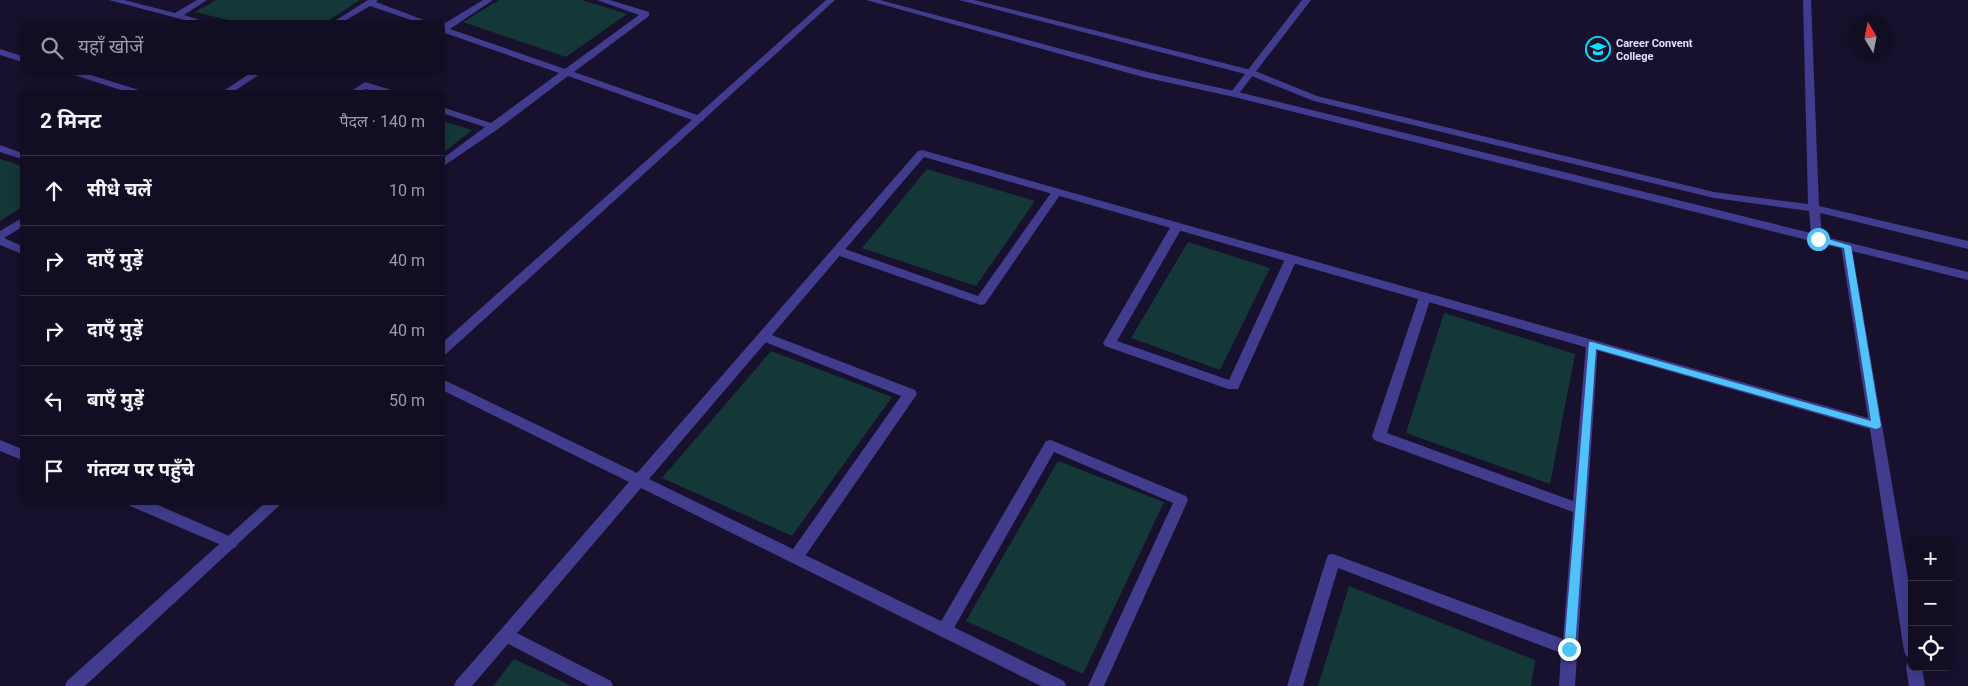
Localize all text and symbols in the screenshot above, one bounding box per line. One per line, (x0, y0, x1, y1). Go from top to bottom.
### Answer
north arrow (1848, 15, 1893, 60)
search box (20, 20, 445, 75)
icon: search (38, 34, 66, 62)
text: यहाँ खोजें (78, 35, 143, 58)
school or university icon: Career Convent College (1585, 36, 1611, 62)
place label: Career Convent College (1616, 37, 1693, 63)
text: 2 मिनट (40, 109, 101, 133)
text: पैदल · 140 m (339, 112, 425, 131)
icon: ahead (40, 177, 68, 205)
text: सीधे चलें (87, 178, 152, 201)
text: 10 m (389, 181, 425, 200)
route start (1807, 228, 1830, 251)
icon: right (40, 247, 68, 275)
text: दाएँ मुड़ें (87, 248, 143, 271)
text: 40 m (389, 251, 425, 270)
icon: right (40, 317, 68, 345)
text: दाएँ मुड़ें (87, 318, 143, 341)
text: 40 m (389, 321, 425, 340)
icon: left (40, 387, 68, 415)
text: बाएँ मुड़ें (87, 388, 144, 411)
text: 50 m (389, 391, 425, 410)
icon: arrive (40, 457, 68, 485)
text: गंतव्य पर पहुँचे (87, 458, 194, 481)
map controls (1908, 536, 1953, 671)
button: + (1908, 536, 1953, 581)
button: − (1908, 581, 1953, 626)
button: locate (1908, 626, 1953, 671)
route end (1558, 638, 1581, 661)

